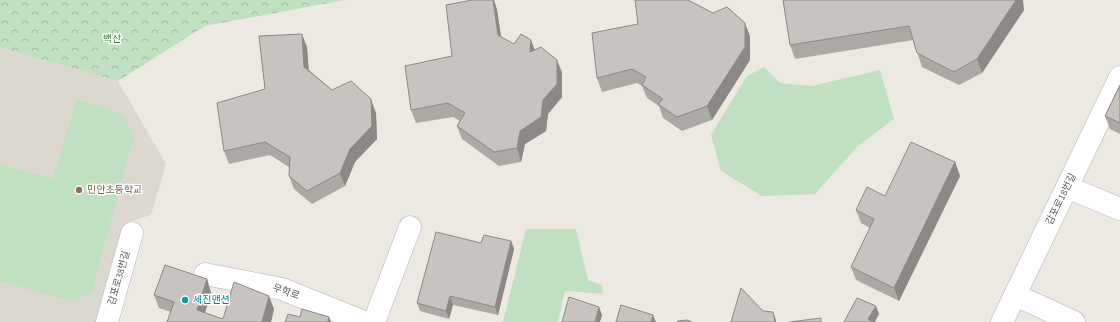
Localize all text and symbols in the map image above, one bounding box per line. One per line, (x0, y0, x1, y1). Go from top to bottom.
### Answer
park label: 백산 (103, 32, 121, 46)
street label: 감포로18번길 (1042, 171, 1080, 227)
place label: 민안초등학교 (87, 183, 142, 197)
marker: 민안초등학교 (74, 185, 84, 195)
street label: 감포로38번길 (105, 249, 133, 307)
street label: 무학로 (271, 281, 301, 303)
place label: 세진맨션 (193, 293, 230, 307)
marker: 세진맨션 (180, 295, 190, 305)

